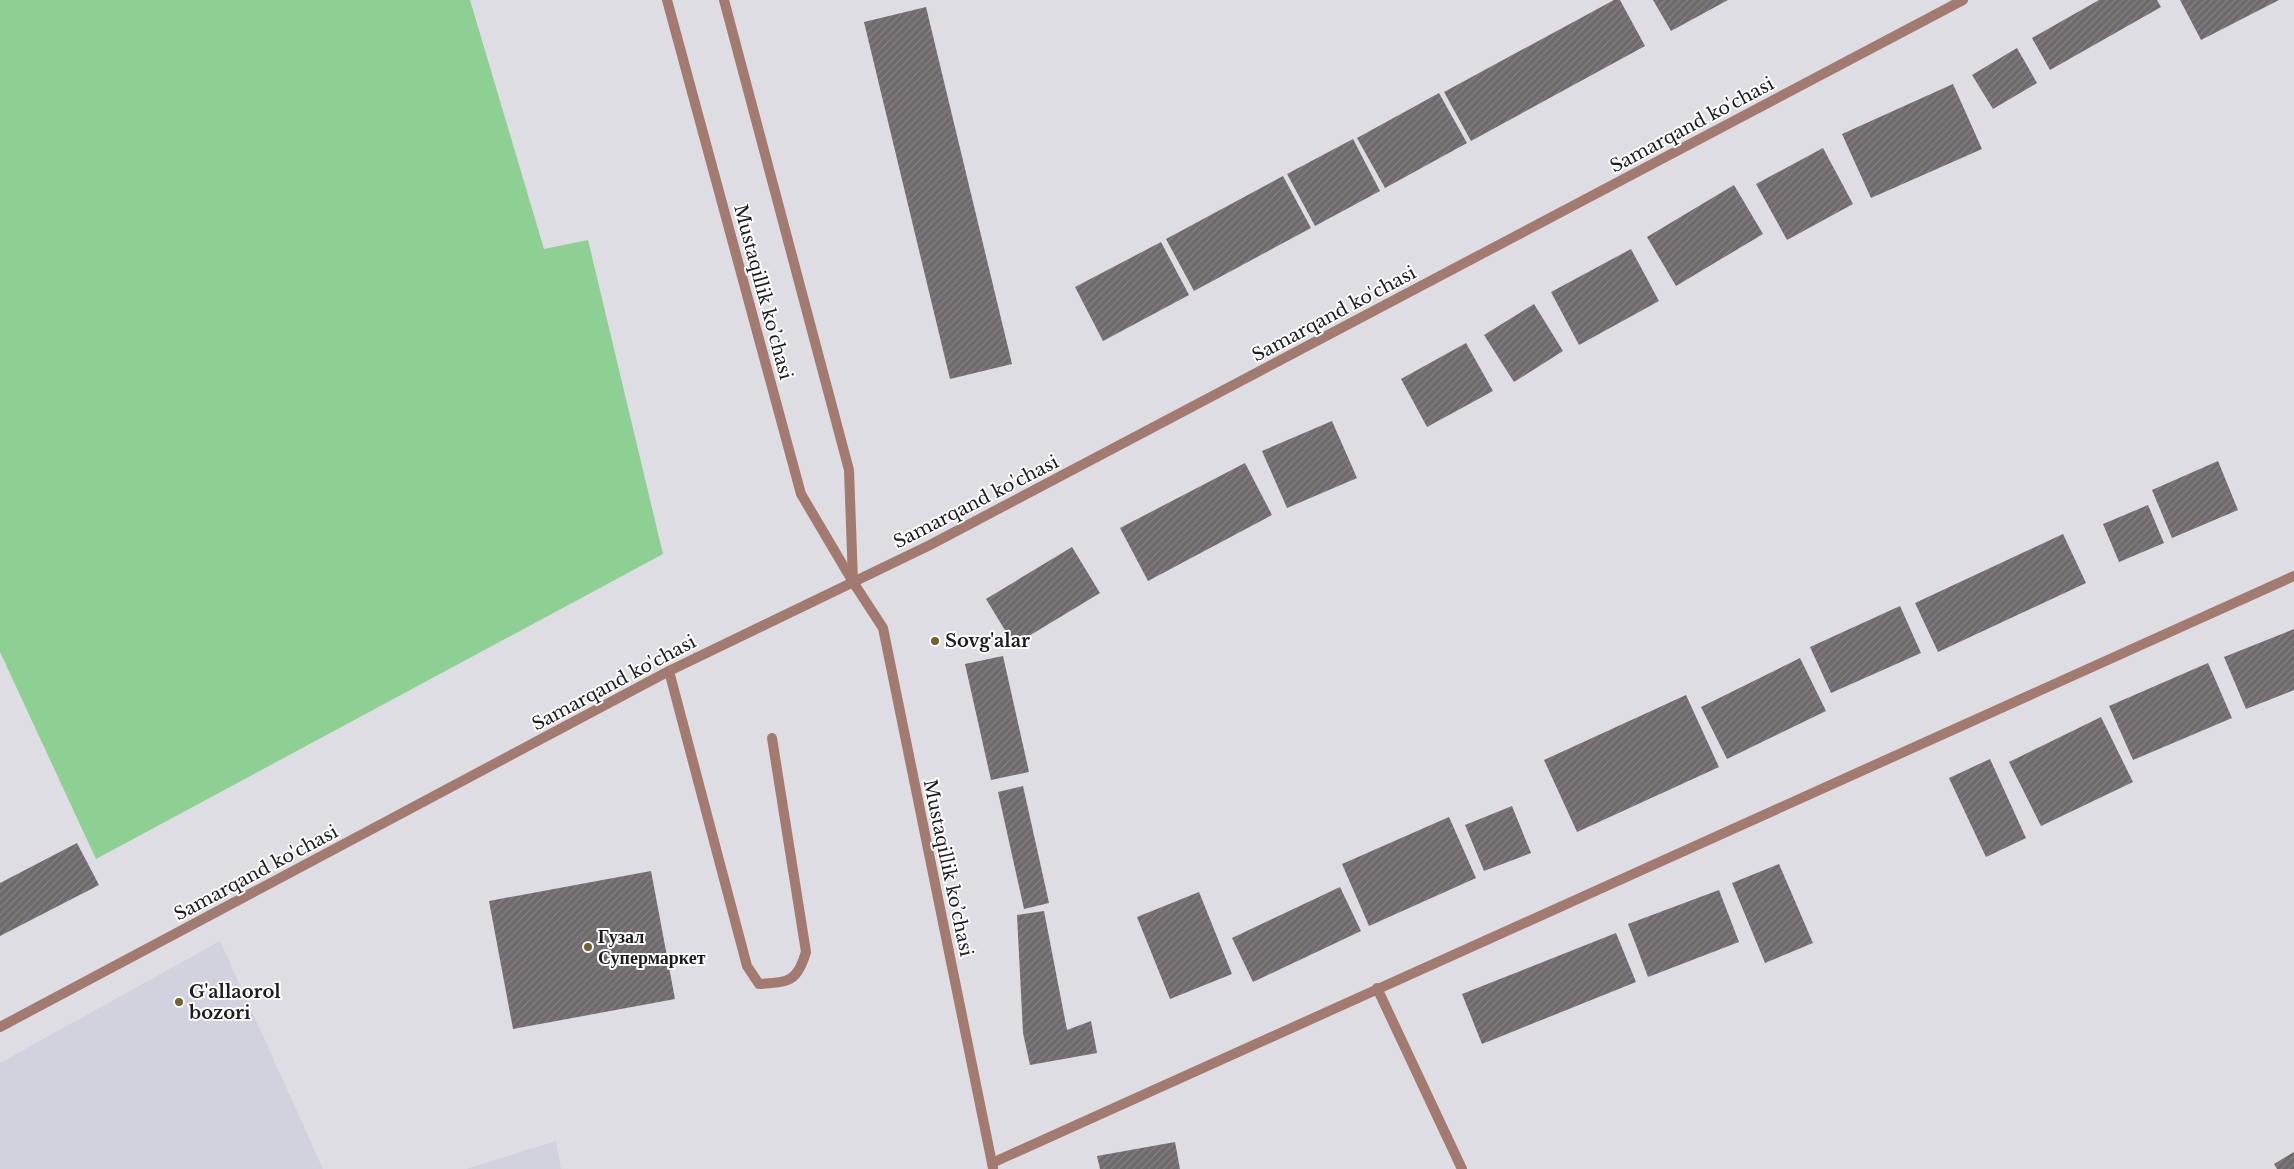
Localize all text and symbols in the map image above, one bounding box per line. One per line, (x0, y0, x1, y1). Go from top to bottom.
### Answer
street label: Samarqand ko'chasi (1606, 72, 1778, 178)
street label: Mustaqillik ko’chasi (729, 202, 797, 382)
street label: Samarqand ko'chasi (1248, 261, 1420, 367)
street label: Samarqand ko'chasi (890, 451, 1062, 553)
street label: Samarqand ko'chasi (528, 630, 700, 736)
place label: Sovg'alar (945, 630, 1030, 652)
marker: Sovg'alar (929, 635, 941, 647)
street label: Mustaqillik ko’chasi (919, 778, 977, 958)
street label: Samarqand ko'chasi (170, 820, 342, 926)
place label: Гузал Супермаркет (598, 926, 706, 969)
marker: Гузал Супермаркет (582, 941, 594, 953)
place label: G'allaorol bozori (188, 981, 281, 1024)
marker: G'allaorol bozori (173, 996, 185, 1008)

